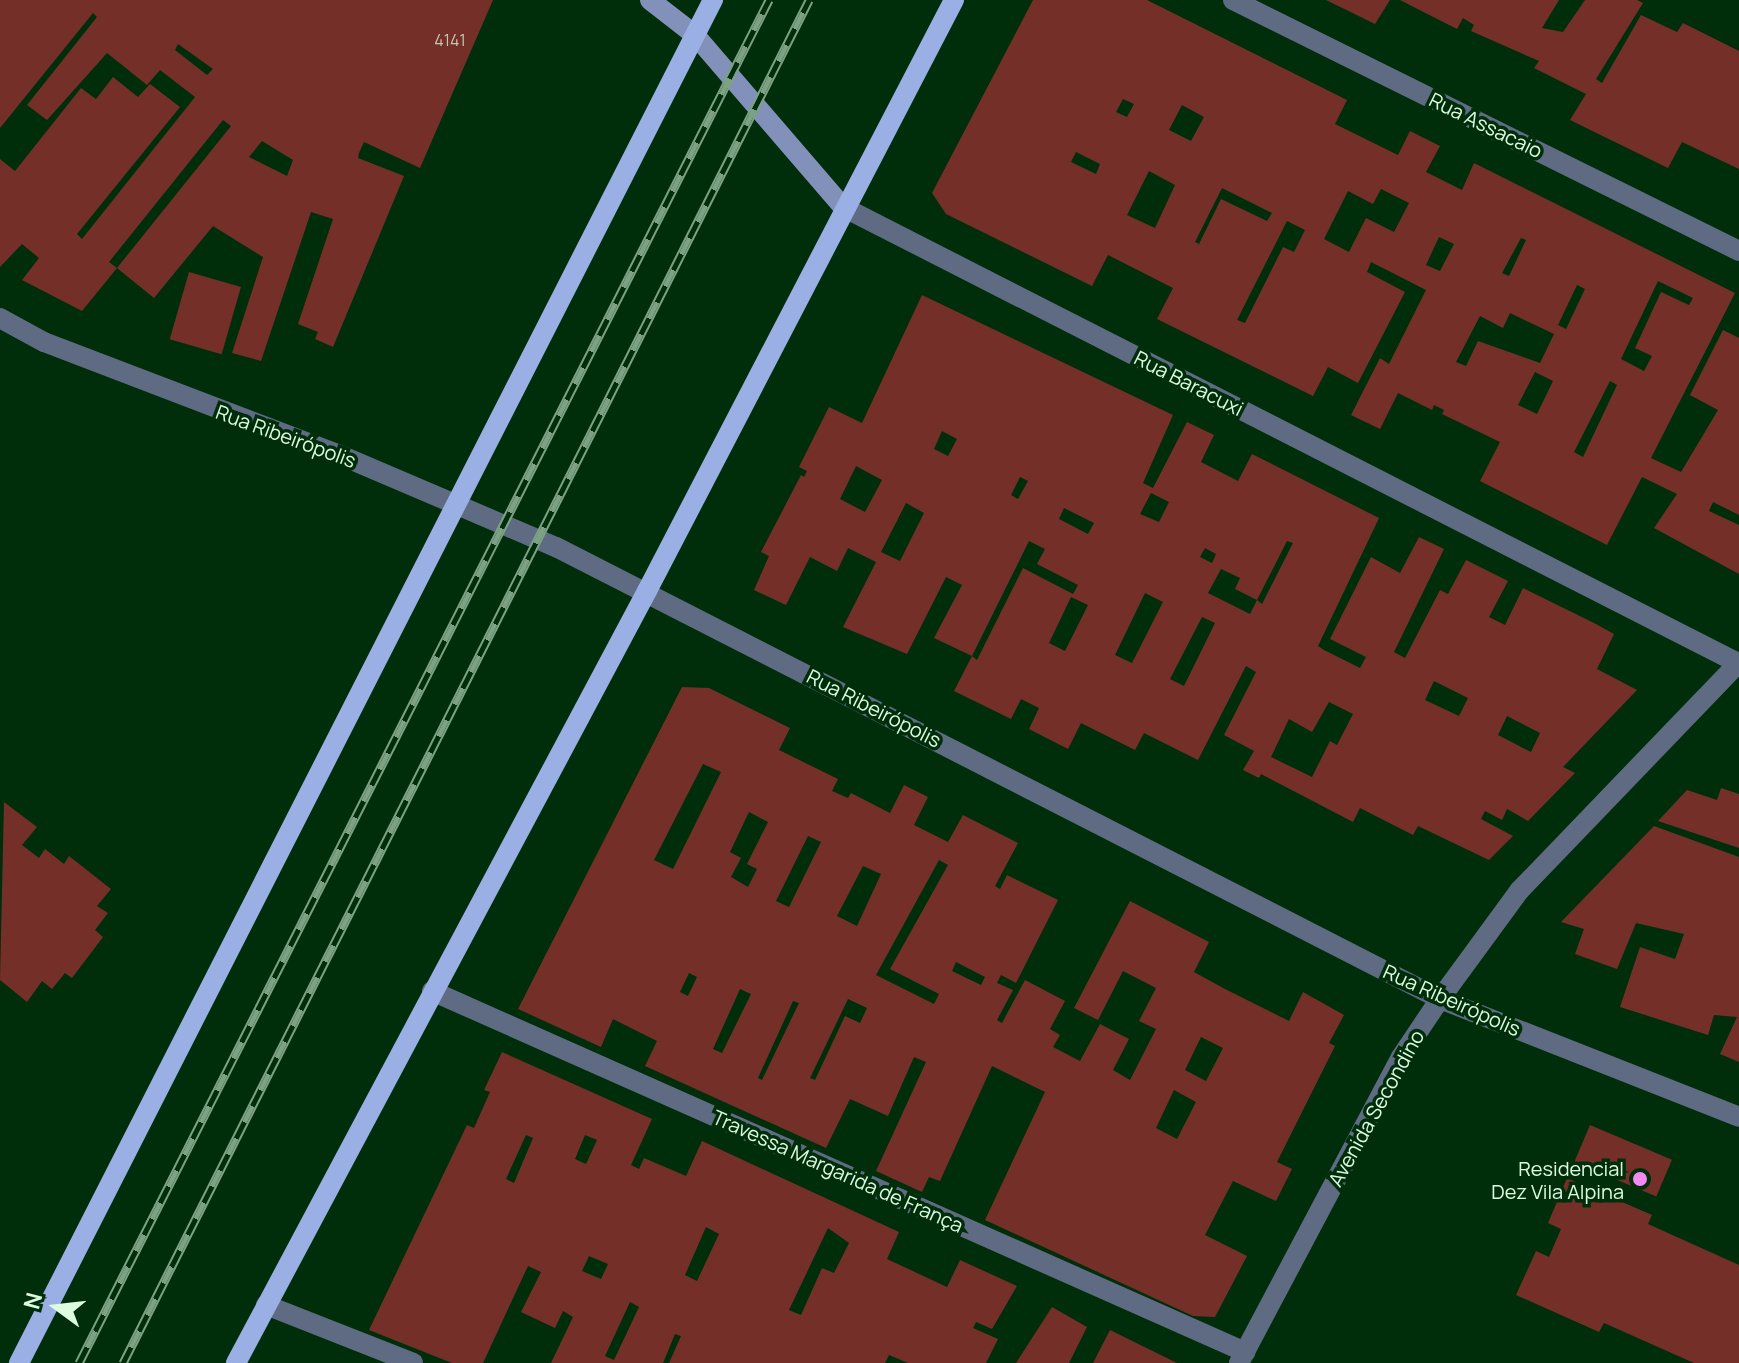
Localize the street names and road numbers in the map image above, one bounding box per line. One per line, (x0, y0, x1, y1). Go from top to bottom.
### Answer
street label: Rua Assacaio (1425, 87, 1547, 163)
street label: Rua Baracuxi (1131, 345, 1247, 421)
street label: Rua Ribeirópolis (213, 400, 359, 472)
street label: Rua Ribeirópolis (803, 664, 945, 752)
street label: Rua Ribeirópolis (1380, 959, 1524, 1041)
street label: Avenida Secondino (1323, 1026, 1429, 1190)
street label: Travessa Margarida de França (709, 1105, 967, 1237)

